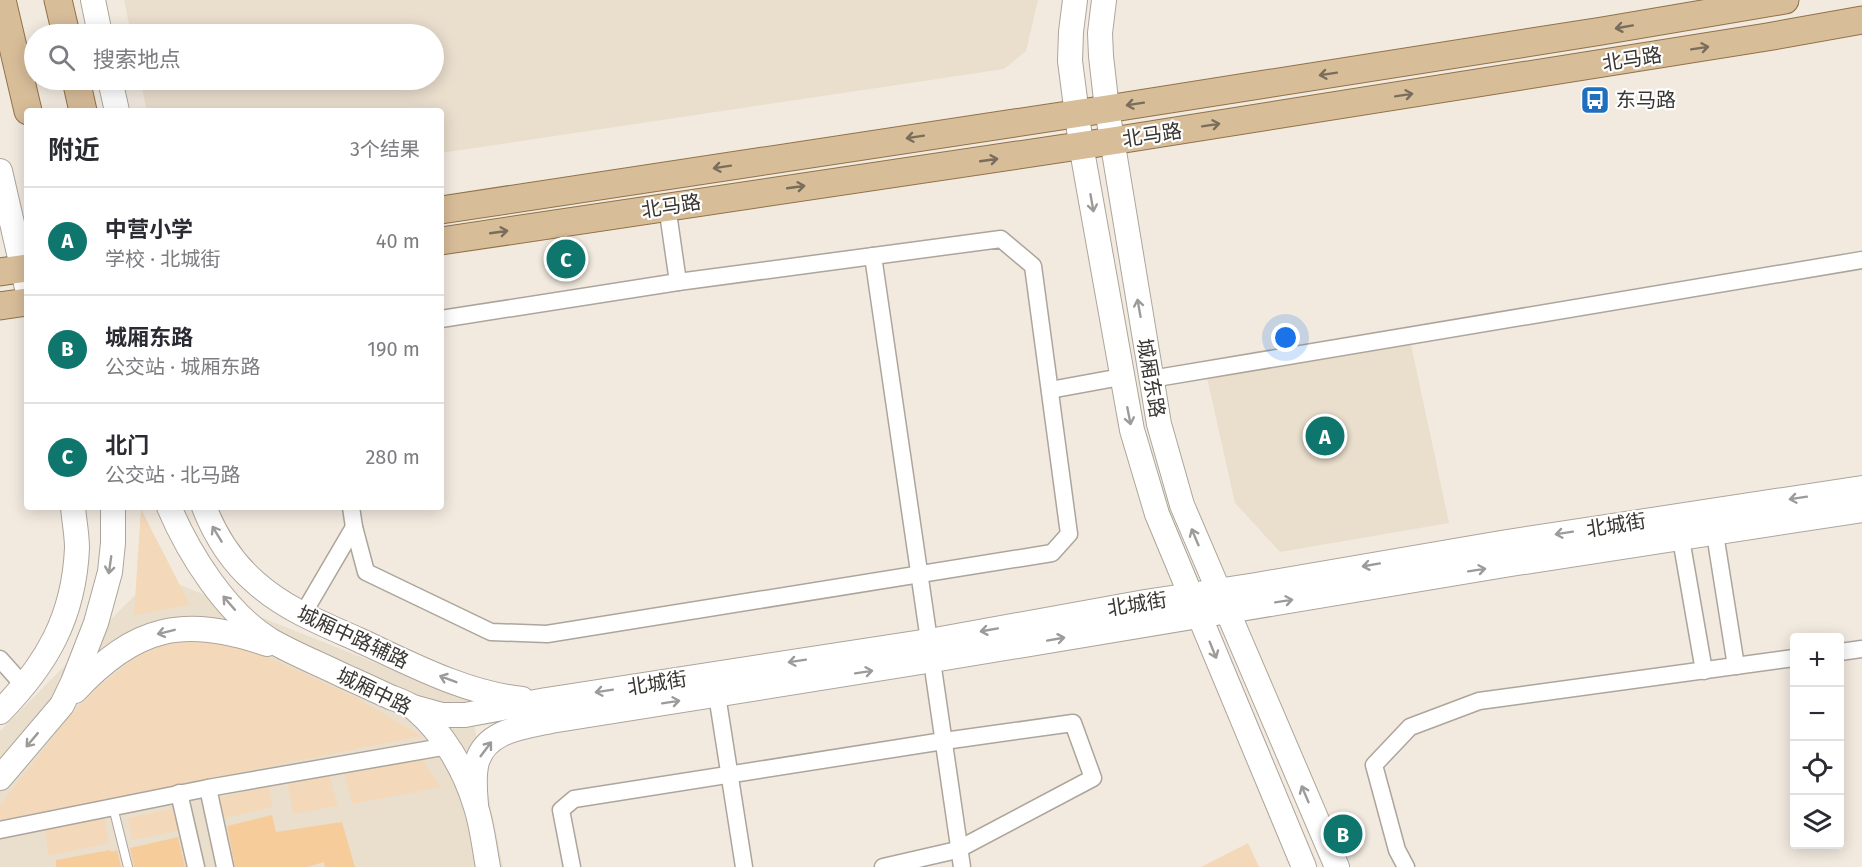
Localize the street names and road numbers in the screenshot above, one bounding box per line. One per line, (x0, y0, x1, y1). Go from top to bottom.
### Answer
street label: 北马路 (1600, 42, 1664, 76)
street label: 北马路 (1120, 118, 1184, 152)
street label: 北马路 (639, 189, 703, 223)
street label: 城厢东路 (1132, 337, 1170, 419)
street label: 北城街 (1584, 508, 1648, 542)
street label: 北城街 (1105, 587, 1169, 621)
street label: 城厢中路辅路 (294, 601, 412, 673)
street label: 城厢中路 (333, 663, 415, 719)
street label: 北城街 (625, 666, 689, 700)

